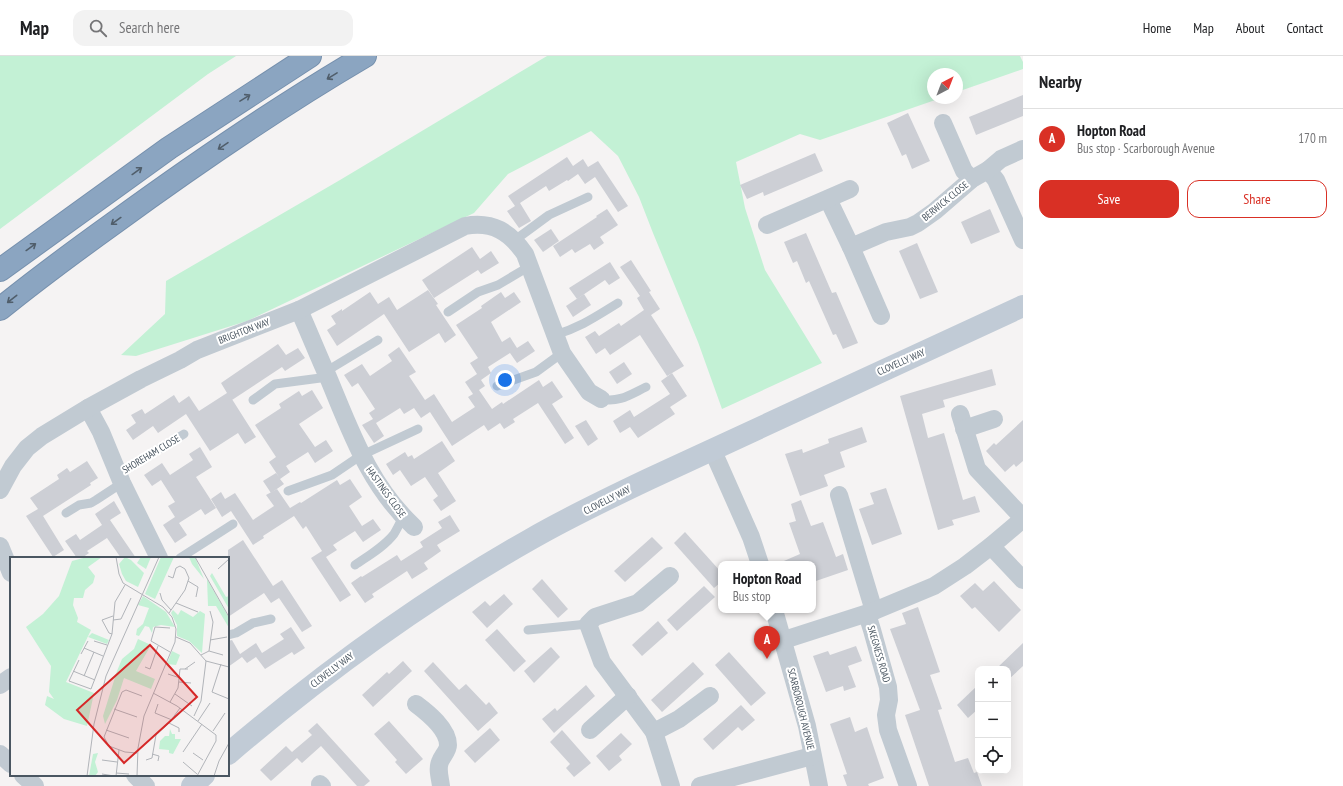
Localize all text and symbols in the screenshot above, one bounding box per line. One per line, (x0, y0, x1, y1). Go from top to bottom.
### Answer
search box (73, 10, 353, 46)
text: Map (20, 16, 49, 40)
icon: search (87, 17, 109, 39)
text: Search here (119, 18, 180, 37)
text: Home (1143, 19, 1171, 37)
text: Map (1193, 19, 1214, 37)
text: About (1236, 19, 1265, 37)
text: Contact (1287, 19, 1323, 37)
north arrow (927, 68, 963, 104)
text: Nearby (1039, 71, 1082, 93)
one-way arrow (326, 73, 338, 81)
one-way arrow (239, 94, 250, 102)
text: Hopton Road (1077, 121, 1146, 140)
text: A (1049, 130, 1055, 147)
text: 170 m (1298, 130, 1327, 147)
text: Bus stop · Scarborough Avenue (1077, 140, 1215, 157)
one-way arrow (217, 142, 228, 151)
one-way arrow (131, 167, 142, 175)
street label: BERWICK CLOSE (919, 178, 971, 224)
button: Save (1039, 180, 1179, 218)
button: Share (1187, 180, 1327, 218)
one-way arrow (111, 217, 122, 226)
one-way arrow (26, 243, 37, 251)
one-way arrow (7, 295, 18, 303)
street label: BRIGHTON WAY (216, 315, 272, 347)
street label: CLOVELLY WAY (875, 345, 927, 378)
your location (495, 370, 515, 390)
street label: SHOREHAM CLOSE (120, 432, 182, 476)
street label: HASTINGS CLOSE (363, 464, 409, 520)
street label: CLOVELLY WAY (581, 482, 633, 517)
inset map (10, 557, 229, 776)
popup (718, 561, 816, 613)
text: Hopton Road (733, 569, 801, 588)
text: Bus stop (733, 588, 771, 605)
street label: SKEGNESS ROAD (865, 624, 893, 684)
pin: A (754, 626, 780, 659)
street label: CLOVELLY WAY (308, 649, 357, 691)
map controls (975, 666, 1011, 774)
button: + (975, 666, 1011, 702)
street label: SCARBOROUGH AVENUE (785, 667, 817, 751)
button: − (975, 702, 1011, 738)
button: locate (975, 738, 1011, 774)

